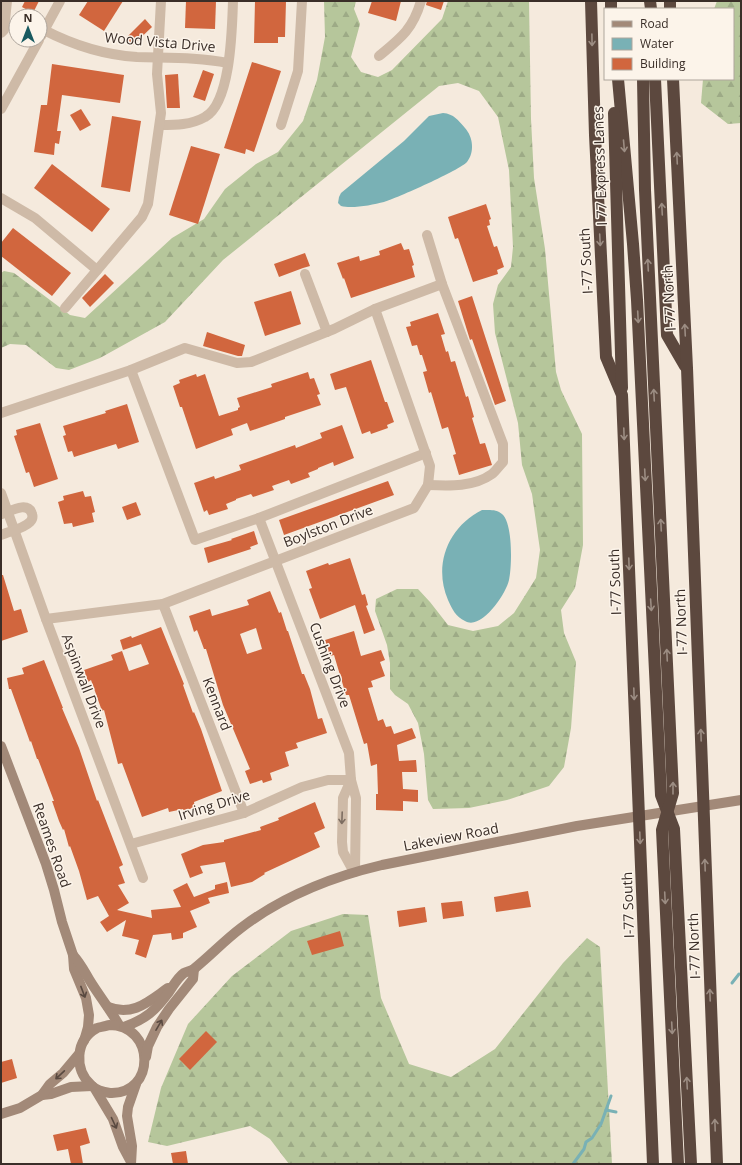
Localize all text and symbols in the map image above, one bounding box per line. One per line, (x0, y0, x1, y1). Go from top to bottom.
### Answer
north arrow (8, 8, 48, 48)
legend (604, 8, 734, 80)
text: N (24, 10, 32, 25)
text: Road (640, 15, 669, 32)
street label: Wood Vista Drive (104, 27, 216, 56)
one-way arrow (588, 33, 596, 46)
text: Water (640, 35, 674, 52)
text: Building (640, 55, 686, 72)
street label: I 77 Express Lanes (588, 106, 611, 226)
one-way arrow (620, 139, 628, 152)
one-way arrow (674, 152, 681, 165)
one-way arrow (658, 203, 666, 216)
street label: I-77 South (574, 227, 597, 295)
one-way arrow (597, 233, 604, 246)
one-way arrow (645, 259, 652, 272)
street label: I-77 North (657, 264, 680, 332)
one-way arrow (634, 310, 641, 323)
one-way arrow (681, 324, 689, 337)
one-way arrow (651, 389, 658, 402)
one-way arrow (620, 427, 628, 440)
one-way arrow (641, 468, 649, 481)
street label: Boylston Drive (280, 500, 376, 551)
one-way arrow (657, 519, 664, 532)
street label: I-77 South (604, 549, 625, 615)
one-way arrow (625, 557, 633, 570)
street label: I-77 North (670, 589, 691, 655)
one-way arrow (648, 598, 655, 611)
street label: Cushing Drive (305, 619, 356, 710)
street label: Aspinwall Drive (58, 631, 111, 731)
one-way arrow (663, 649, 671, 662)
street label: Kennard (199, 674, 236, 733)
one-way arrow (631, 687, 638, 700)
one-way arrow (697, 729, 704, 742)
one-way arrow (669, 782, 677, 795)
street label: Irving Drive (176, 785, 252, 824)
street label: Reames Road (29, 800, 76, 890)
one-way arrow (338, 811, 346, 824)
street label: Lakeview Road (402, 818, 500, 855)
one-way arrow (636, 831, 644, 844)
one-way arrow (702, 859, 709, 872)
street label: I-77 South (617, 872, 638, 938)
one-way arrow (662, 891, 669, 904)
street label: I-77 North (683, 913, 704, 979)
one-way arrow (80, 985, 88, 997)
one-way arrow (707, 989, 714, 1002)
one-way arrow (155, 1019, 163, 1031)
one-way arrow (668, 1021, 675, 1034)
one-way arrow (55, 1070, 65, 1080)
one-way arrow (684, 1077, 691, 1090)
one-way arrow (111, 1117, 119, 1129)
one-way arrow (712, 1119, 719, 1132)

